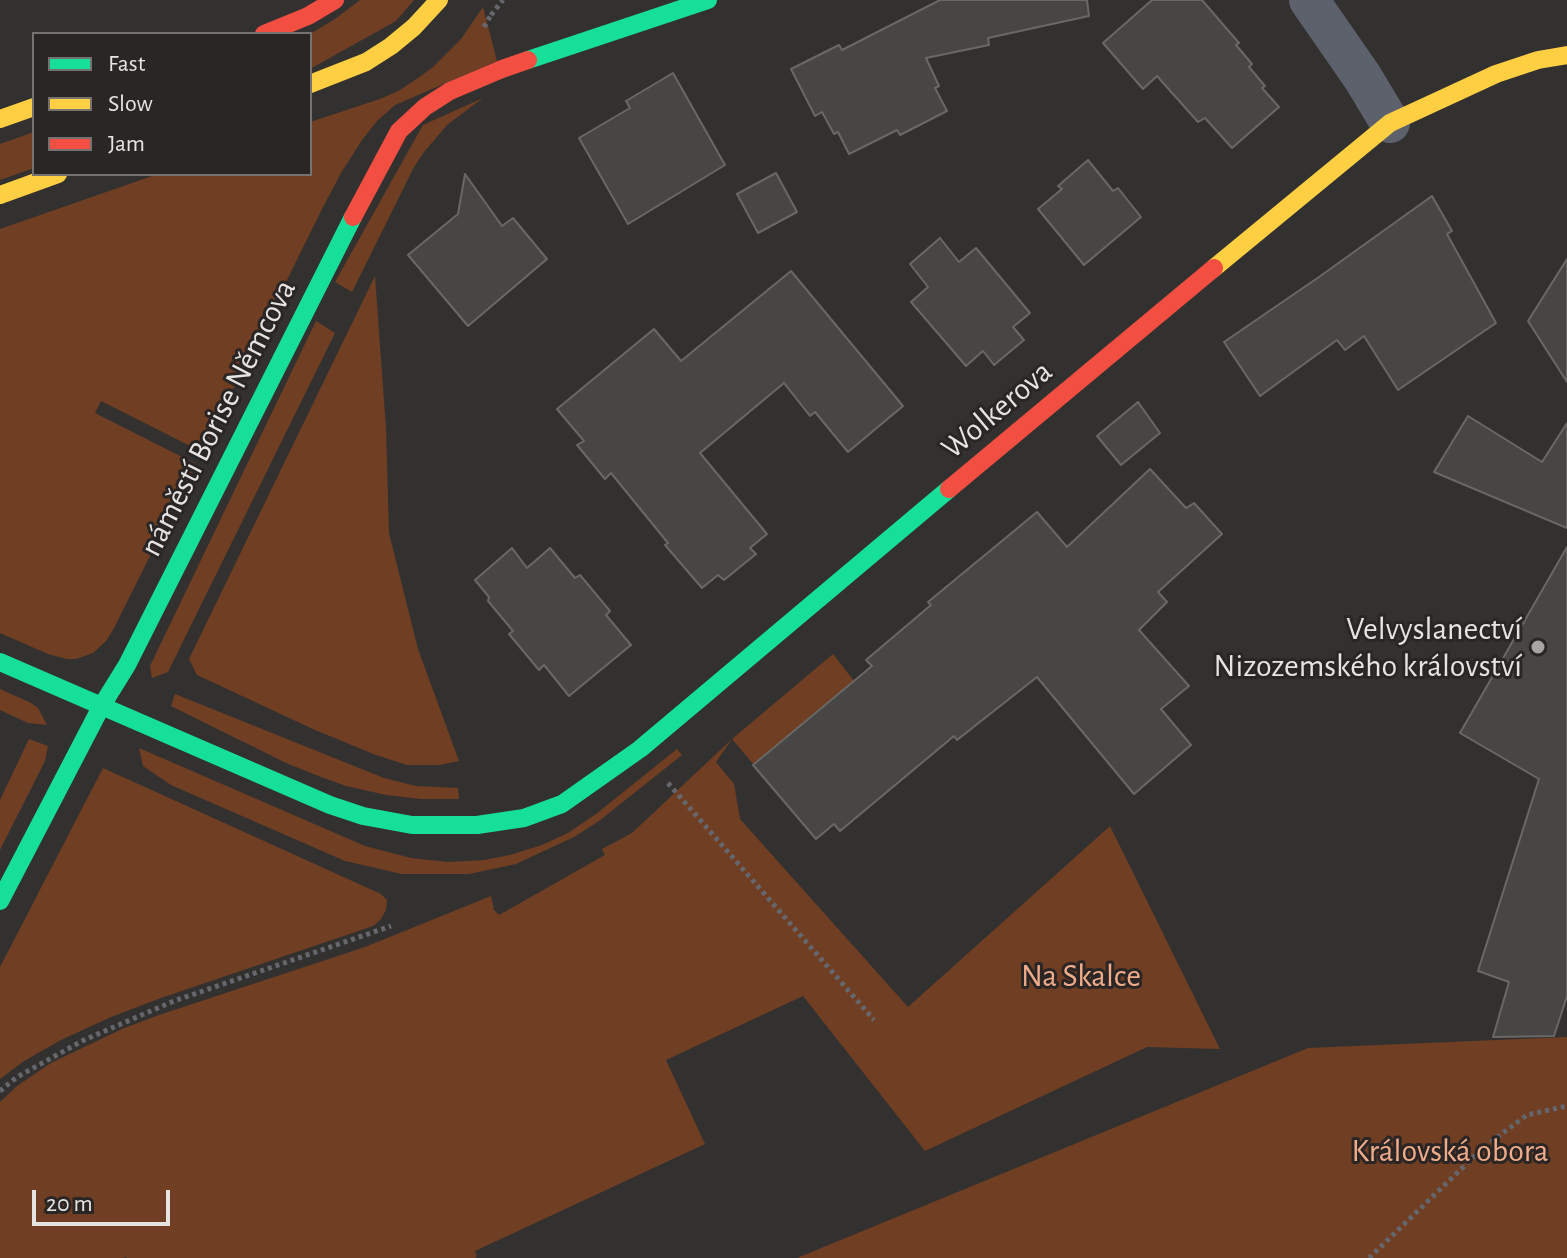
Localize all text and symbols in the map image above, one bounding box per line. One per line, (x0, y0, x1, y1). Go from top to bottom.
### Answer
legend (32, 32, 312, 176)
text: Fast (108, 52, 145, 76)
text: Slow (108, 92, 153, 116)
text: Jam (108, 132, 145, 156)
street label: náměstí Borise Němcova (132, 273, 304, 563)
street label: Wolkerova (934, 353, 1060, 467)
place label: Velvyslanectví Nizozemského království (1214, 610, 1522, 685)
marker: Velvyslanectví Nizozemského království (1529, 638, 1547, 656)
park label: Na Skalce (1021, 957, 1141, 995)
park label: Královská obora (1352, 1132, 1548, 1170)
scale bar (36, 1174, 174, 1224)
text: 20 m (46, 1192, 93, 1216)

